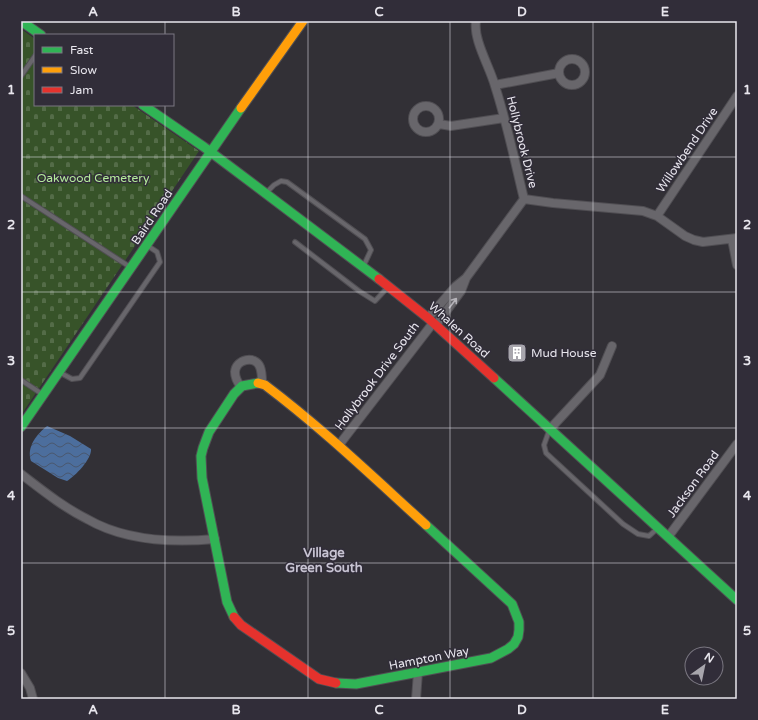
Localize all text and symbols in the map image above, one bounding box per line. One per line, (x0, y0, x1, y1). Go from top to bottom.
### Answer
text: A (88, 4, 98, 20)
text: B (231, 4, 241, 20)
text: C (374, 4, 384, 20)
text: D (517, 4, 527, 20)
text: E (661, 4, 669, 20)
legend (34, 34, 174, 106)
text: Fast (70, 43, 94, 57)
text: Slow (70, 63, 97, 77)
text: 1 (7, 82, 15, 98)
text: 1 (743, 82, 751, 98)
text: Jam (70, 83, 93, 97)
street label: Hollybrook Drive (504, 95, 540, 190)
street label: Willowbend Drive (653, 105, 721, 195)
park label: Oakwood Cemetery (37, 171, 150, 185)
street label: Baird Road (128, 187, 176, 247)
text: 2 (7, 217, 15, 233)
text: 2 (743, 217, 751, 233)
one-way arrow (449, 297, 457, 308)
street label: Whalen Road (426, 299, 492, 361)
street label: Hollybrook Drive South (332, 319, 422, 433)
building icon: Mud House (506, 342, 528, 364)
place label: Mud House (531, 346, 597, 360)
text: 3 (7, 353, 15, 369)
text: 3 (743, 353, 751, 369)
street label: Jackson Road (664, 448, 722, 520)
text: 4 (7, 488, 16, 504)
text: 4 (743, 488, 752, 504)
district label: Village Green South (285, 545, 363, 576)
text: 5 (7, 623, 15, 639)
text: 5 (743, 623, 751, 639)
street label: Hampton Way (388, 643, 471, 673)
north arrow (684, 646, 724, 686)
text: N (702, 650, 716, 666)
text: A (88, 702, 98, 718)
text: B (231, 702, 241, 718)
text: C (374, 702, 384, 718)
text: D (517, 702, 527, 718)
text: E (661, 702, 669, 718)

